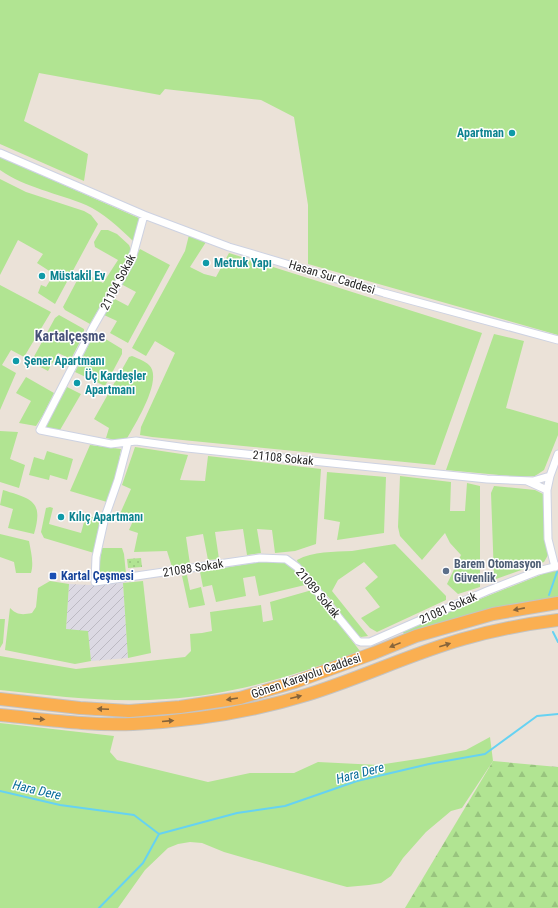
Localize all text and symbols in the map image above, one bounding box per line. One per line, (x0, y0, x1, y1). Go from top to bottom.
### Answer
place label: Apartman (457, 126, 504, 140)
marker: Apartman (507, 128, 517, 138)
street label: 21104 Sokak (97, 251, 139, 312)
place label: Metruk Yapı (214, 256, 272, 270)
street label: Hasan Sur Caddesi (287, 257, 377, 297)
marker: Metruk Yapı (201, 258, 211, 268)
place label: Müstakil Ev (50, 269, 106, 283)
marker: Müstakil Ev (37, 271, 47, 281)
district label: Kartalçeşme (35, 328, 105, 344)
place label: Şener Apartmanı (24, 354, 105, 368)
marker: Şener Apartmanı (11, 356, 21, 366)
place label: Üç Kardeşler Apartmanı (85, 368, 146, 397)
marker: Üç Kardeşler Apartmanı (72, 378, 82, 388)
street label: 21108 Sokak (252, 448, 315, 468)
place label: Kılıç Apartmanı (69, 510, 143, 524)
marker: Kılıç Apartmanı (56, 512, 66, 522)
street label: 21088 Sokak (162, 556, 225, 580)
place label: Barem Otomasyon Güvenlik (454, 557, 542, 585)
street label: 21089 Sokak (293, 565, 343, 621)
marker: Barem Otomasyon Güvenlik (441, 566, 451, 576)
place label: Kartal Çeşmesi (61, 569, 134, 583)
marker: Kartal Çeşmesi (48, 571, 58, 581)
street label: 21081 Sokak (417, 589, 479, 627)
one-way arrow (513, 606, 526, 612)
one-way arrow (388, 642, 400, 648)
one-way arrow (439, 642, 451, 648)
street label: Gönen Karayolu Caddesi (249, 651, 363, 701)
one-way arrow (290, 694, 302, 700)
one-way arrow (226, 696, 238, 702)
one-way arrow (97, 706, 109, 713)
one-way arrow (33, 715, 45, 722)
one-way arrow (162, 717, 175, 724)
water label: Hara Dere (334, 759, 386, 787)
water label: Hara Dere (11, 777, 63, 803)

